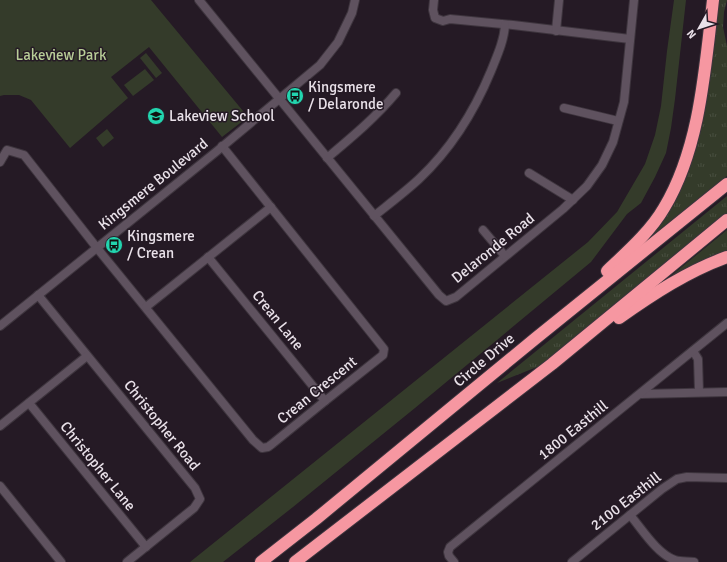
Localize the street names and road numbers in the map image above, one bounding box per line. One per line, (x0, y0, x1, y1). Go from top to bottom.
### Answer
street label: Kingsmere Boulevard (95, 134, 211, 234)
street label: Delaronde Road (448, 209, 538, 287)
street label: Crean Lane (248, 286, 308, 354)
street label: Circle Drive (450, 329, 518, 391)
street label: Crean Crescent (274, 352, 360, 428)
street label: Christopher Road (120, 376, 204, 474)
street label: 1800 Easthill (535, 396, 611, 464)
street label: Christopher Lane (56, 418, 140, 514)
street label: 2100 Easthill (587, 468, 665, 534)

